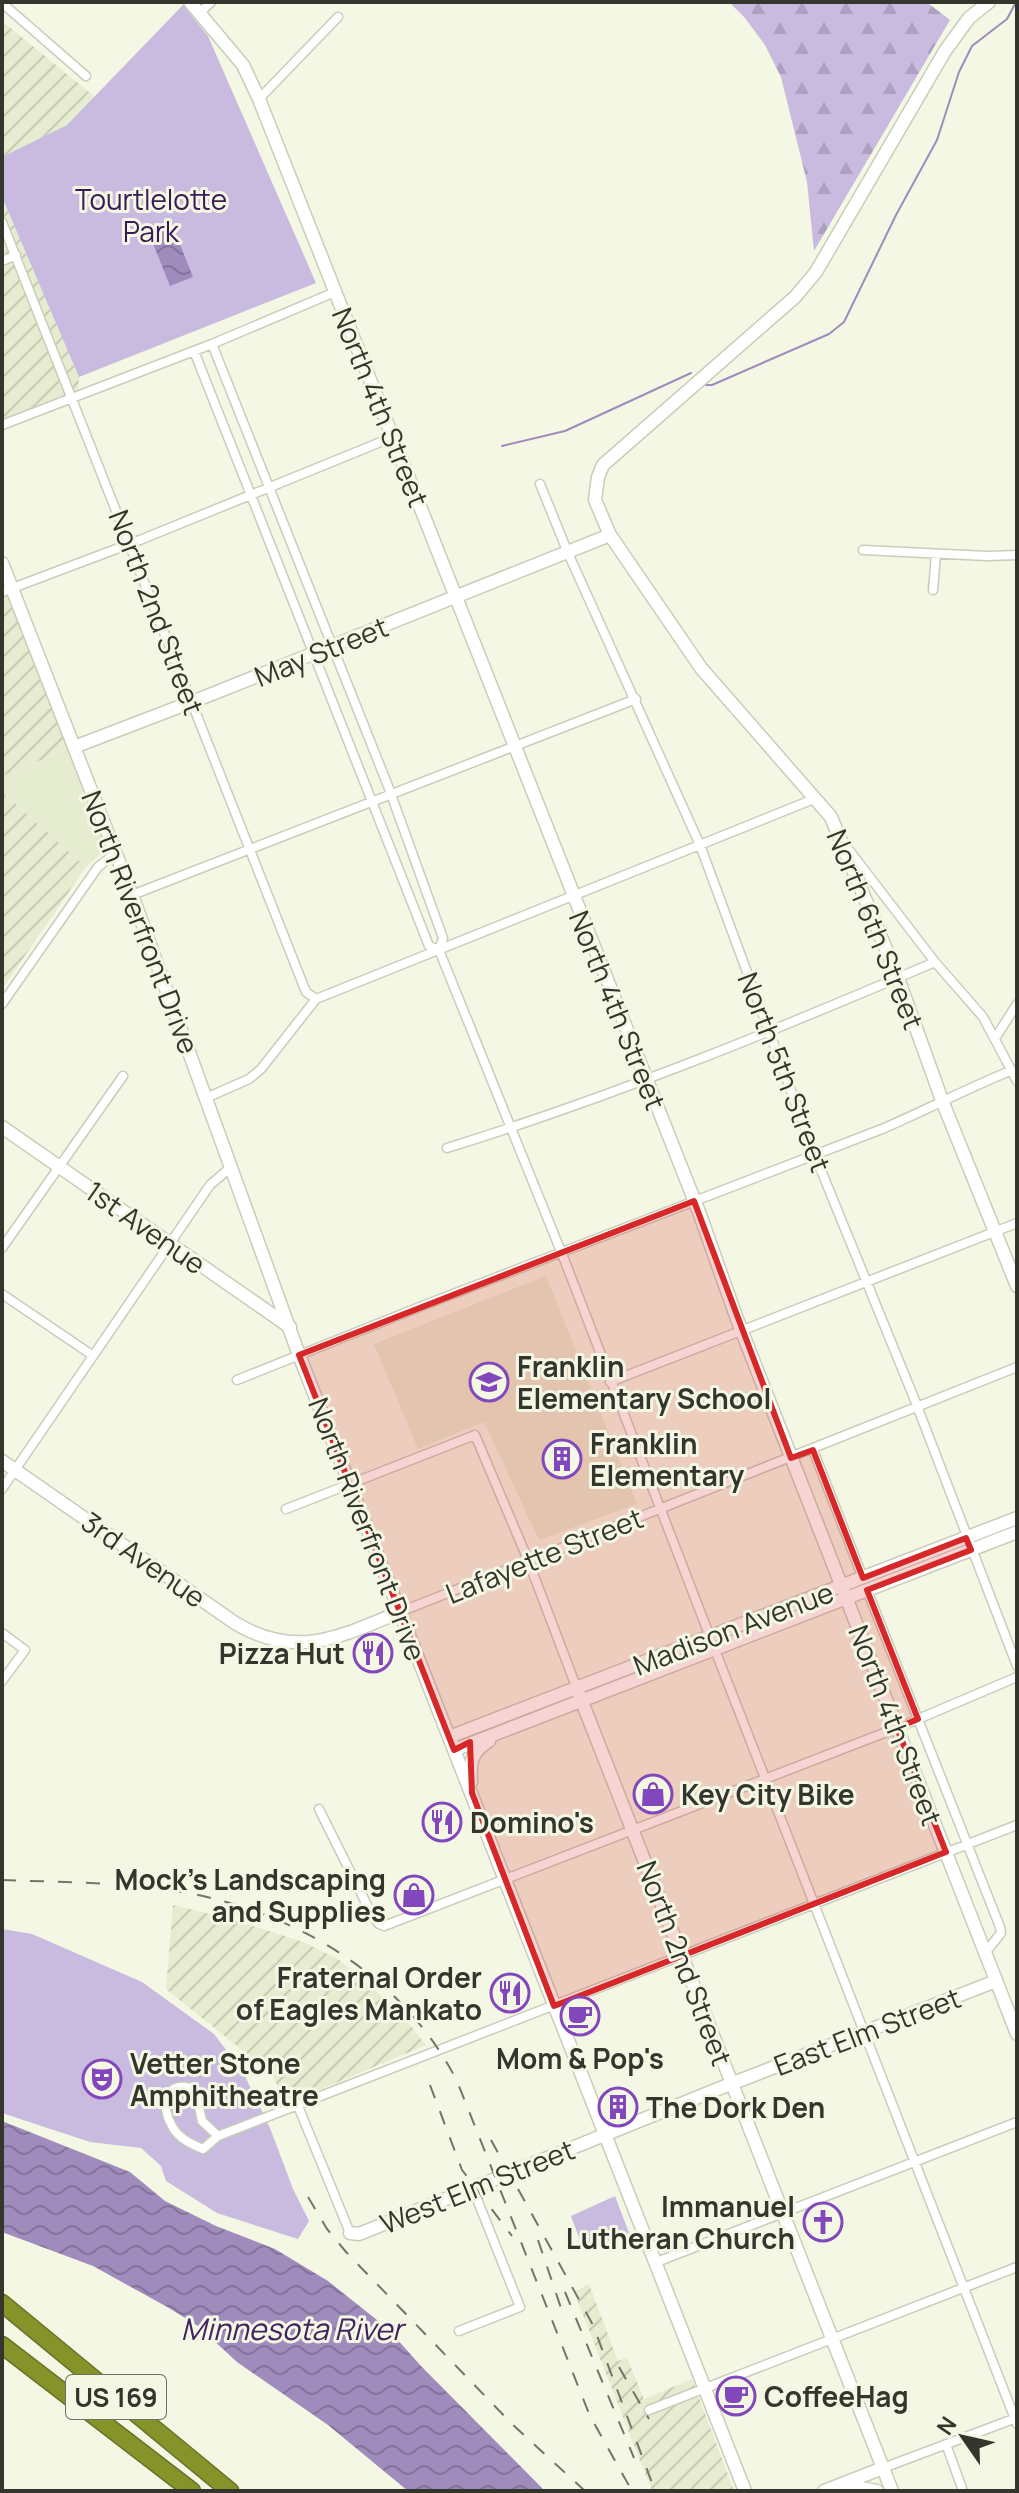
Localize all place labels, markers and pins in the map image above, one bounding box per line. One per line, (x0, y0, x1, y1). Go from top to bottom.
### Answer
place label: Franklin Elementary School (517, 1347, 771, 1417)
school or university icon: Franklin Elementary School (468, 1361, 510, 1403)
place label: Franklin Elementary (590, 1424, 745, 1494)
building icon: Franklin Elementary (541, 1438, 583, 1480)
restaurant icon: Pizza Hut (352, 1632, 394, 1674)
place label: Pizza Hut (219, 1634, 345, 1672)
shop icon: Key City Bike (632, 1773, 674, 1815)
place label: Key City Bike (681, 1775, 855, 1813)
restaurant icon: Domino's (421, 1801, 463, 1843)
place label: Domino's (470, 1803, 594, 1841)
place label: Mock's Landscaping and Supplies (114, 1860, 386, 1930)
shop icon: Mock's Landscaping and Supplies (393, 1874, 435, 1916)
place label: Fraternal Order of Eagles Mankato (236, 1958, 482, 2028)
restaurant icon: Fraternal Order of Eagles Mankato (489, 1972, 531, 2014)
cafe icon: Mom & Pop's (559, 1995, 601, 2037)
place label: Mom & Pop's (496, 2039, 664, 2077)
place label: Vetter Stone Amphitheatre (130, 2044, 319, 2114)
theatre icon: Vetter Stone Amphitheatre (81, 2058, 123, 2100)
building icon: The Dork Den (597, 2086, 639, 2128)
place label: The Dork Den (646, 2088, 825, 2126)
place label: Immanuel Lutheran Church (566, 2187, 795, 2257)
church icon: Immanuel Lutheran Church (802, 2201, 844, 2243)
cafe icon: CoffeeHag (715, 2375, 757, 2417)
place label: CoffeeHag (764, 2377, 909, 2415)

